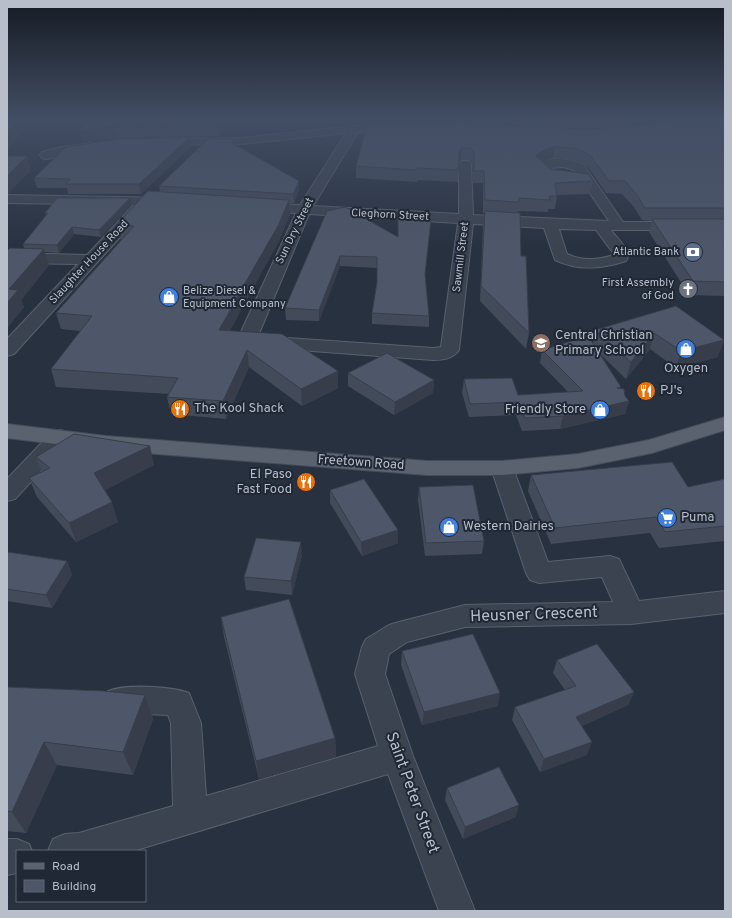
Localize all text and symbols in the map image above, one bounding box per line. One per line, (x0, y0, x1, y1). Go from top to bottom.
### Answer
street label: Sun Dry Street (273, 195, 317, 267)
street label: Cleghorn Street (351, 206, 429, 224)
street label: Slaughter House Road (46, 217, 132, 307)
street label: Sawmill Street (450, 221, 472, 293)
bank icon: Atlantic Bank (682, 241, 704, 263)
place label: Atlantic Bank (613, 245, 679, 259)
place label: First Assembly of God (602, 276, 674, 303)
church icon: First Assembly of God (677, 278, 699, 300)
place label: Belize Diesel & Equipment Company (183, 284, 286, 311)
shop icon: Belize Diesel & Equipment Company (158, 286, 180, 308)
place label: Central Christian Primary School (555, 328, 653, 359)
school or university icon: Central Christian Primary School (530, 332, 552, 354)
shop icon: Oxygen (675, 338, 697, 360)
place label: Oxygen (664, 361, 708, 377)
restaurant icon: PJ's (635, 380, 657, 402)
place label: PJ's (660, 383, 683, 399)
restaurant icon: The Kool Shack (169, 398, 191, 420)
shop icon: Friendly Store (589, 399, 611, 421)
place label: The Kool Shack (194, 401, 284, 417)
place label: Friendly Store (505, 402, 586, 418)
street label: Freetown Road (317, 452, 405, 474)
place label: El Paso Fast Food (236, 467, 292, 498)
restaurant icon: El Paso Fast Food (295, 471, 317, 493)
supermarket icon: Puma (656, 507, 678, 529)
place label: Puma (681, 510, 714, 526)
shop icon: Western Dairies (438, 516, 460, 538)
place label: Western Dairies (463, 519, 554, 535)
street label: Heusner Crescent (470, 603, 598, 627)
street label: Saint Peter Street (381, 729, 443, 857)
legend (16, 850, 146, 902)
text: Road (52, 859, 80, 875)
text: Building (52, 879, 96, 895)

